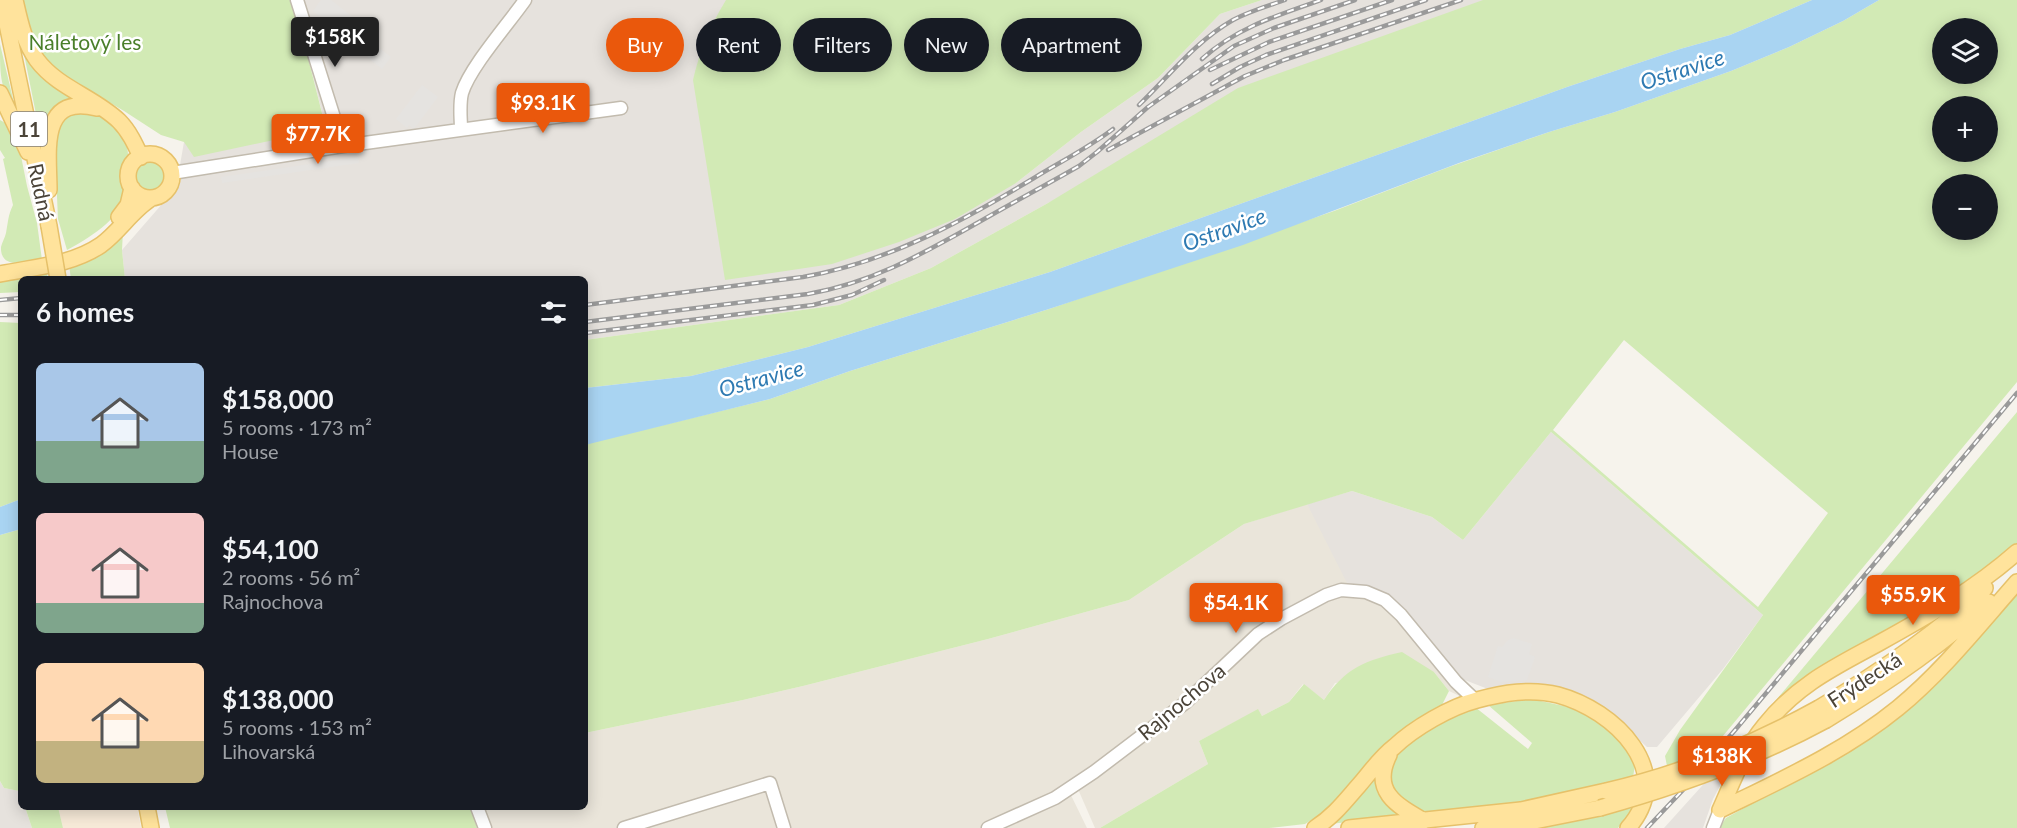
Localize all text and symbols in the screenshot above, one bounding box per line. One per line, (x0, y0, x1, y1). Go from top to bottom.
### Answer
pin: $158K (293, 17, 377, 68)
chip: Buy (606, 18, 684, 72)
chip: Rent (696, 18, 781, 72)
chip: Filters (793, 18, 892, 72)
chip: New (904, 18, 989, 72)
chip: Apartment (1001, 18, 1142, 72)
map controls (1932, 18, 1998, 240)
button: layers (1932, 18, 1998, 84)
text: $158K (305, 24, 365, 48)
park label: Náletový les (29, 29, 141, 54)
water label: Ostravice (1637, 43, 1727, 95)
pin: $93.1K (494, 83, 592, 134)
text: $93.1K (511, 90, 575, 114)
button: + (1932, 96, 1998, 162)
road number: 11 (11, 112, 47, 146)
pin: $77.7K (269, 114, 367, 165)
text: $77.7K (286, 121, 350, 145)
street label: Rudná (24, 161, 60, 223)
button: − (1932, 174, 1998, 240)
water label: Ostravice (1179, 201, 1269, 257)
text: 6 homes (36, 296, 134, 328)
icon: filters (537, 296, 570, 329)
water label: Ostravice (716, 354, 806, 402)
text: $158,000 (222, 383, 334, 415)
icon: home (84, 387, 156, 459)
text: 5 rooms · 173 m² (222, 415, 372, 439)
text: House (222, 439, 279, 463)
text: $54,100 (222, 533, 319, 565)
icon: home (84, 537, 156, 609)
text: 2 rooms · 56 m² (222, 565, 360, 589)
pin: $55.9K (1864, 575, 1962, 626)
text: $55.9K (1881, 582, 1945, 606)
pin: $54.1K (1187, 583, 1285, 634)
text: Rajnochova (222, 589, 323, 613)
text: $54.1K (1204, 590, 1268, 614)
street label: Frýdecká (1822, 646, 1906, 712)
street label: Rajnochova (1132, 657, 1230, 745)
text: $138,000 (222, 683, 334, 715)
icon: home (84, 687, 156, 759)
text: 5 rooms · 153 m² (222, 715, 372, 739)
pin: $138K (1680, 736, 1764, 787)
text: Lihovarská (222, 739, 315, 763)
text: $138K (1692, 743, 1752, 767)

